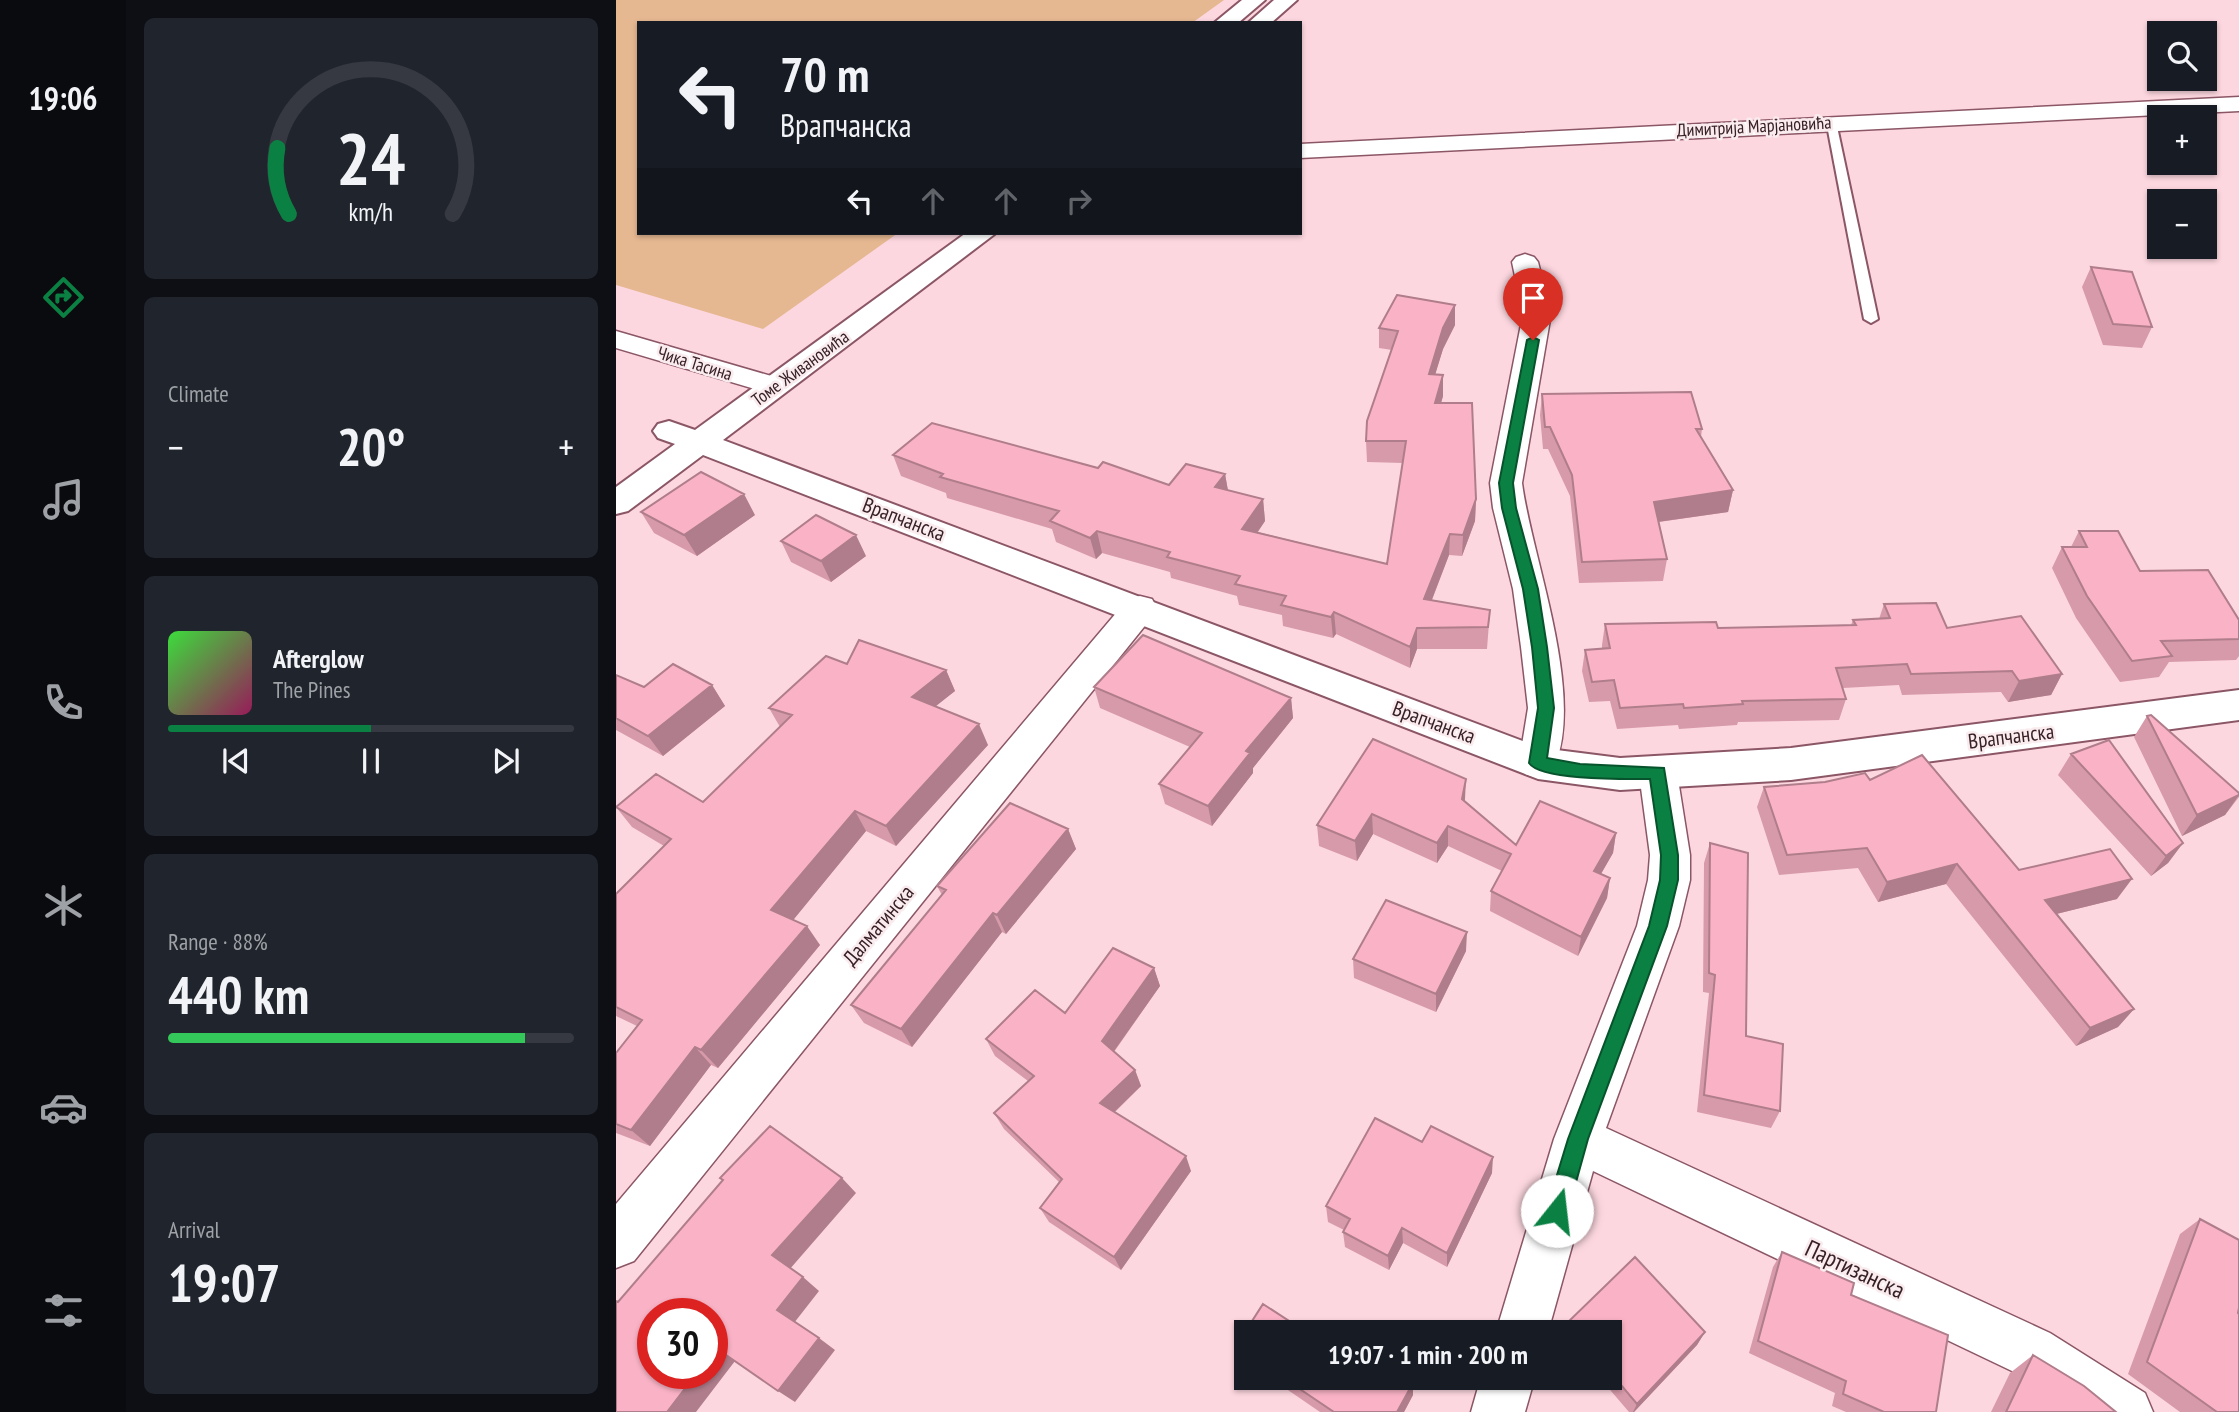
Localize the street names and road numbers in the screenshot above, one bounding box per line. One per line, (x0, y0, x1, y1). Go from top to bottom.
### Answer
street label: Димитрија Марјановића (1676, 110, 1832, 142)
street label: Томе Живановића (747, 325, 853, 411)
street label: Чика Тасина (655, 341, 735, 385)
street label: Врапчанска (859, 491, 949, 547)
street label: Врапчанска (1389, 695, 1479, 749)
street label: Врапчанска (1967, 717, 2055, 755)
street label: Далматинска (837, 879, 919, 971)
street label: Партизанска (1800, 1232, 1910, 1306)

